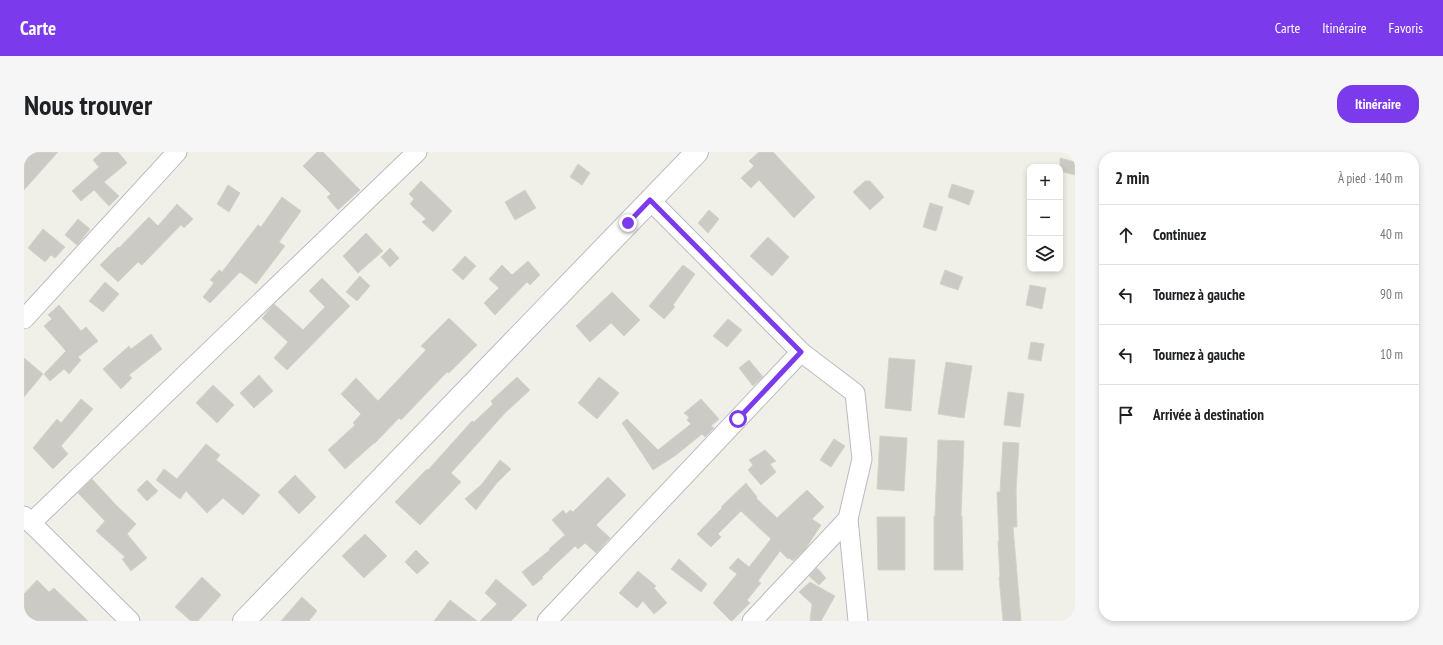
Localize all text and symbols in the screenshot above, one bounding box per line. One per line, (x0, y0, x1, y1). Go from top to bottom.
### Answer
text: Carte (20, 16, 56, 40)
text: Carte (1275, 19, 1300, 37)
text: Itinéraire (1322, 19, 1367, 37)
text: Favoris (1389, 19, 1423, 37)
button: Itinéraire (1337, 85, 1419, 123)
text: Nous trouver (24, 86, 152, 123)
map controls (1027, 164, 1063, 272)
button: + (1027, 164, 1063, 200)
text: 2 min (1115, 167, 1149, 189)
text: À pied · 140 m (1338, 170, 1403, 187)
button: − (1027, 200, 1063, 236)
route end (619, 214, 637, 232)
icon: ahead (1115, 224, 1137, 246)
text: Continuez (1153, 225, 1206, 244)
text: 40 m (1380, 226, 1403, 243)
button: layers (1027, 236, 1063, 272)
icon: left (1115, 284, 1137, 306)
text: Tournez à gauche (1153, 285, 1245, 304)
text: 90 m (1380, 286, 1403, 303)
icon: left (1115, 344, 1137, 366)
text: Tournez à gauche (1153, 345, 1245, 364)
text: 10 m (1380, 346, 1403, 363)
icon: arrive (1115, 404, 1137, 426)
text: Arrivée à destination (1153, 405, 1264, 424)
route start (729, 410, 747, 428)

